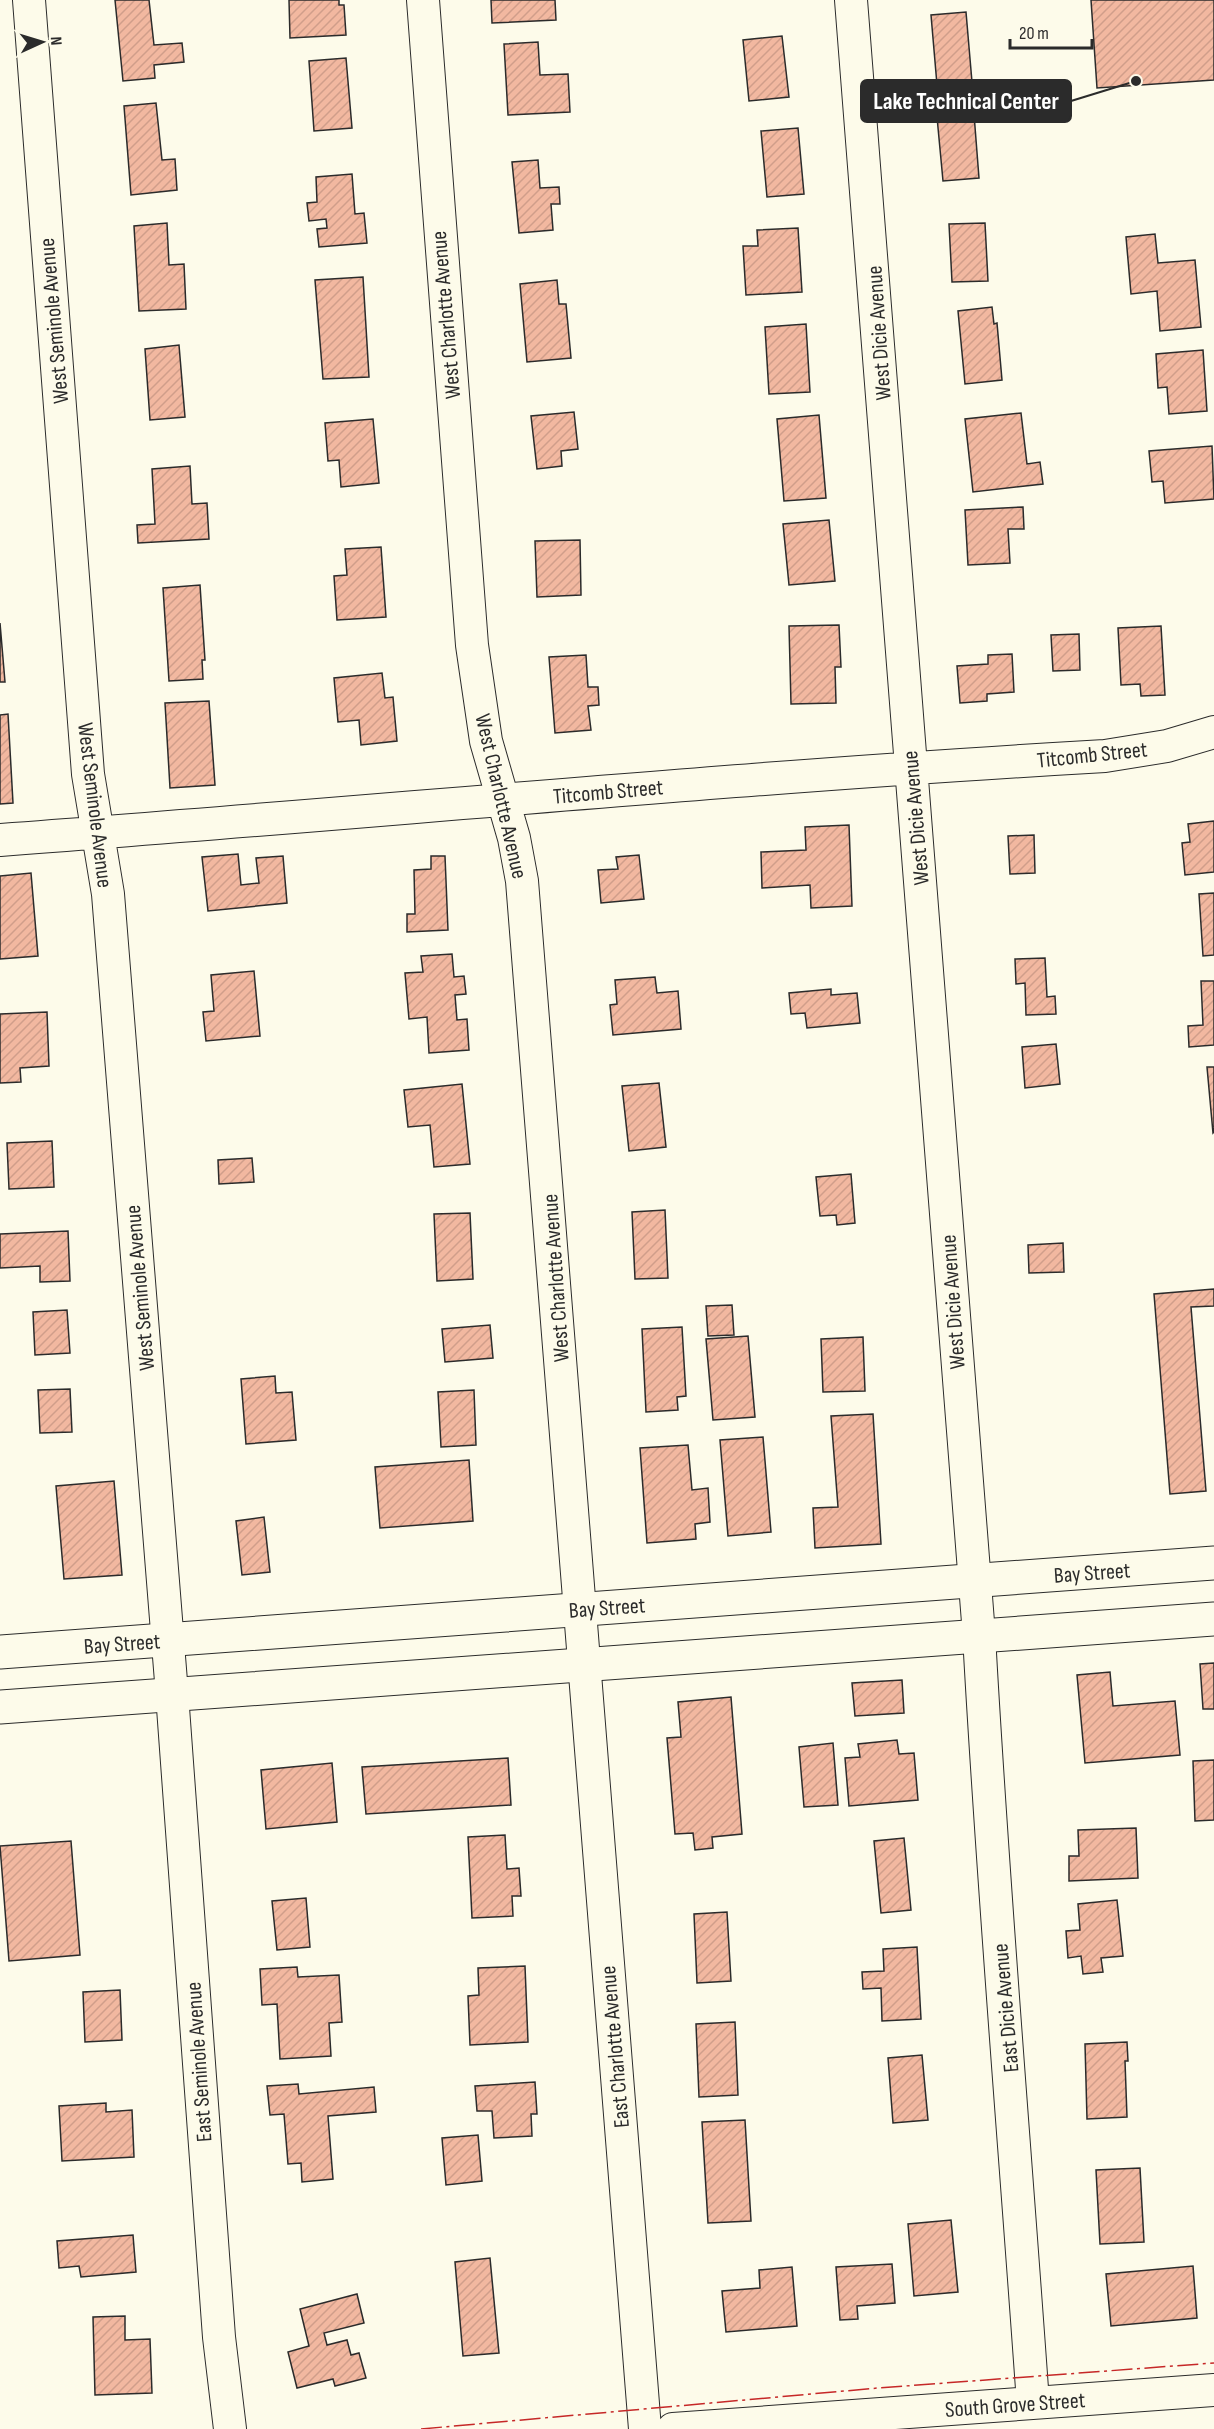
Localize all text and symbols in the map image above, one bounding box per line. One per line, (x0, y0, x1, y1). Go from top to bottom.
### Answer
north arrow (12, 12, 72, 72)
scale bar (1010, 12, 1092, 50)
text: 20 m (1019, 23, 1049, 44)
text: N (46, 36, 65, 46)
callout: Lake Technical Center (861, 80, 1071, 122)
text: Lake Technical Center (873, 87, 1059, 116)
street label: West Charlotte Avenue (426, 230, 467, 400)
street label: West Seminole Avenue (34, 237, 75, 405)
street label: West Dicie Avenue (861, 265, 898, 401)
street label: West Charlotte Avenue (468, 711, 533, 881)
street label: West Seminole Avenue (71, 721, 118, 889)
street label: Titcomb Street (1036, 736, 1149, 775)
street label: West Dicie Avenue (897, 750, 936, 886)
street label: Titcomb Street (552, 774, 665, 811)
street label: West Charlotte Avenue (537, 1193, 576, 1363)
street label: West Seminole Avenue (120, 1204, 161, 1372)
street label: West Dicie Avenue (935, 1234, 972, 1370)
street label: Bay Street (1053, 1557, 1132, 1590)
street label: Bay Street (568, 1592, 647, 1625)
street label: Bay Street (83, 1628, 162, 1661)
street label: East Dicie Avenue (987, 1942, 1026, 2073)
street label: East Charlotte Avenue (595, 1965, 636, 2129)
street label: East Seminole Avenue (180, 1981, 219, 2143)
street label: South Grove Street (944, 2387, 1086, 2424)

